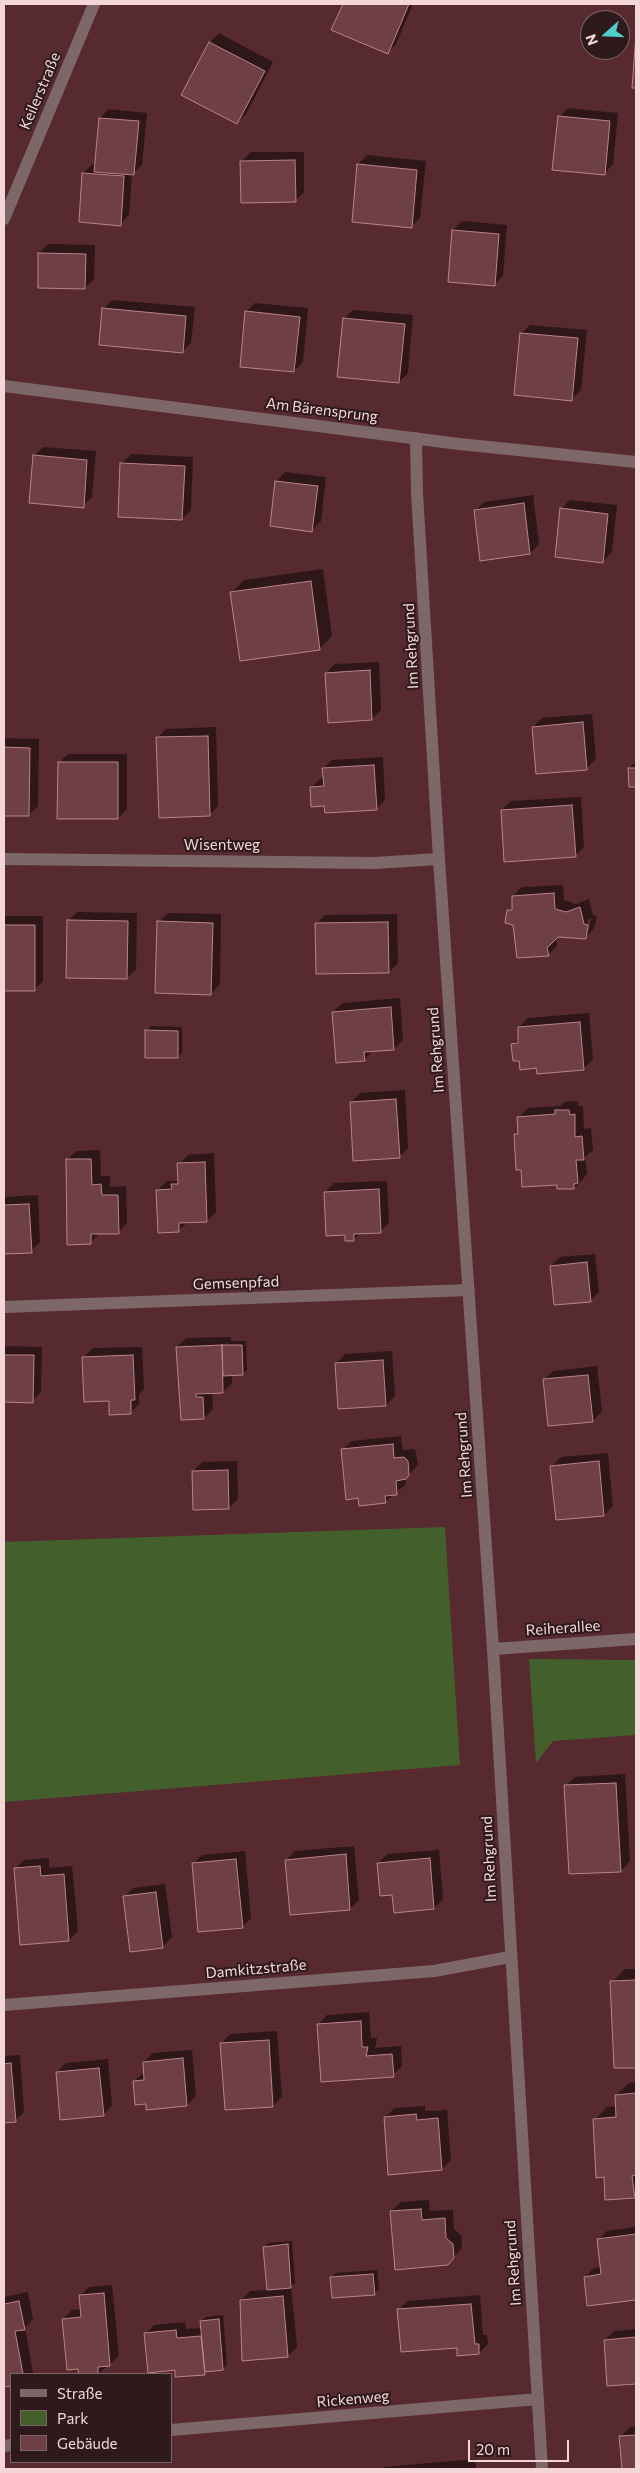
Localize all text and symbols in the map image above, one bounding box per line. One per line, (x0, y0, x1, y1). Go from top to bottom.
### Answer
north arrow (580, 10, 630, 60)
text: N (582, 32, 601, 48)
street label: Keilerstraße (16, 50, 64, 132)
street label: Am Bärensprung (265, 394, 379, 426)
street label: Im Rehgrund (400, 603, 422, 689)
street label: Wisentweg (184, 836, 260, 854)
street label: Im Rehgrund (424, 1006, 448, 1094)
street label: Gemsenpfad (193, 1272, 279, 1294)
street label: Im Rehgrund (452, 1411, 476, 1499)
street label: Reiherallee (525, 1616, 601, 1640)
street label: Im Rehgrund (478, 1816, 500, 1902)
street label: Damkitzstraße (205, 1956, 307, 1982)
street label: Im Rehgrund (501, 2219, 525, 2307)
legend (10, 2373, 172, 2463)
text: Straße (57, 2384, 103, 2402)
street label: Rickenweg (316, 2387, 390, 2411)
text: Park (57, 2409, 88, 2427)
scale bar (470, 2430, 571, 2462)
text: Gebäude (57, 2434, 118, 2452)
text: 20 m (476, 2440, 510, 2458)

